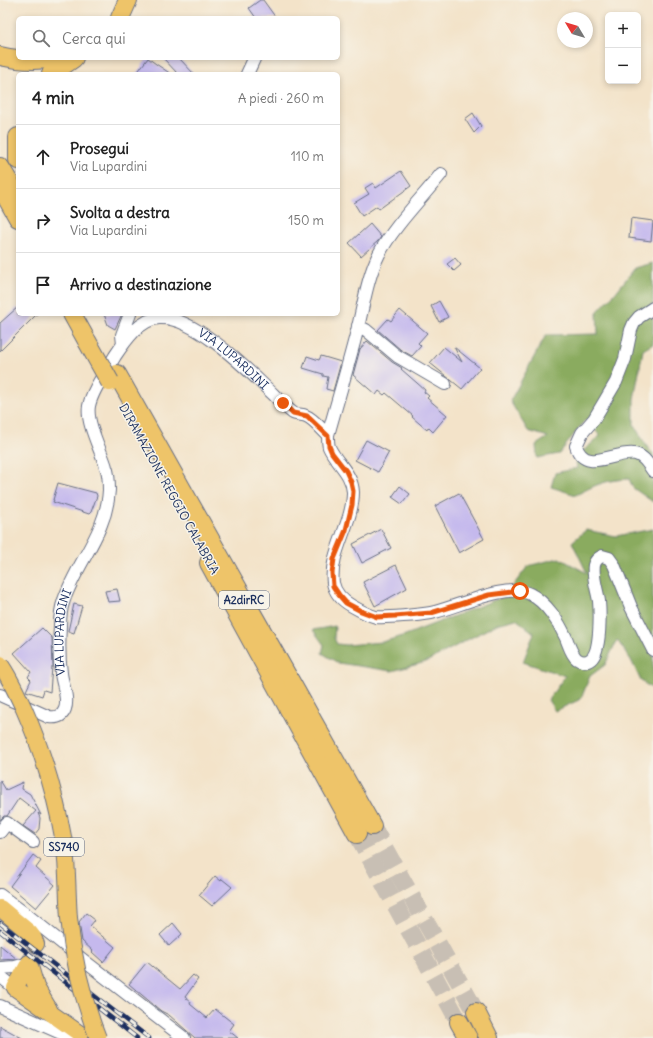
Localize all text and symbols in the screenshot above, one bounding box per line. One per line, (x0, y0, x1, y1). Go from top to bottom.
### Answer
north arrow (557, 12, 593, 48)
map controls (605, 12, 641, 84)
button: + (605, 12, 641, 48)
search box (16, 16, 340, 60)
icon: search (30, 27, 52, 49)
text: Cerca qui (62, 29, 126, 48)
button: − (605, 48, 641, 84)
text: 4 min (32, 87, 74, 109)
text: A piedi · 260 m (238, 90, 324, 107)
text: Prosegui (70, 139, 129, 158)
icon: ahead (32, 146, 54, 168)
text: 110 m (291, 148, 324, 165)
text: Via Lupardini (70, 158, 147, 175)
text: Svolta a destra (70, 203, 170, 222)
icon: right (32, 210, 54, 232)
text: 150 m (288, 212, 324, 229)
text: Via Lupardini (70, 222, 147, 239)
icon: arrive (32, 274, 54, 296)
text: Arrivo a destinazione (70, 275, 212, 294)
street label: VIA LUPARDINI (196, 325, 272, 393)
route end (274, 394, 292, 412)
street label: DIRAMAZIONE REGGIO CALABRIA (116, 401, 223, 577)
route start (511, 582, 529, 600)
street label: VIA LUPARDINI (51, 587, 74, 677)
road number: A2dirRC (219, 591, 269, 609)
road number: SS740 (44, 838, 84, 856)

